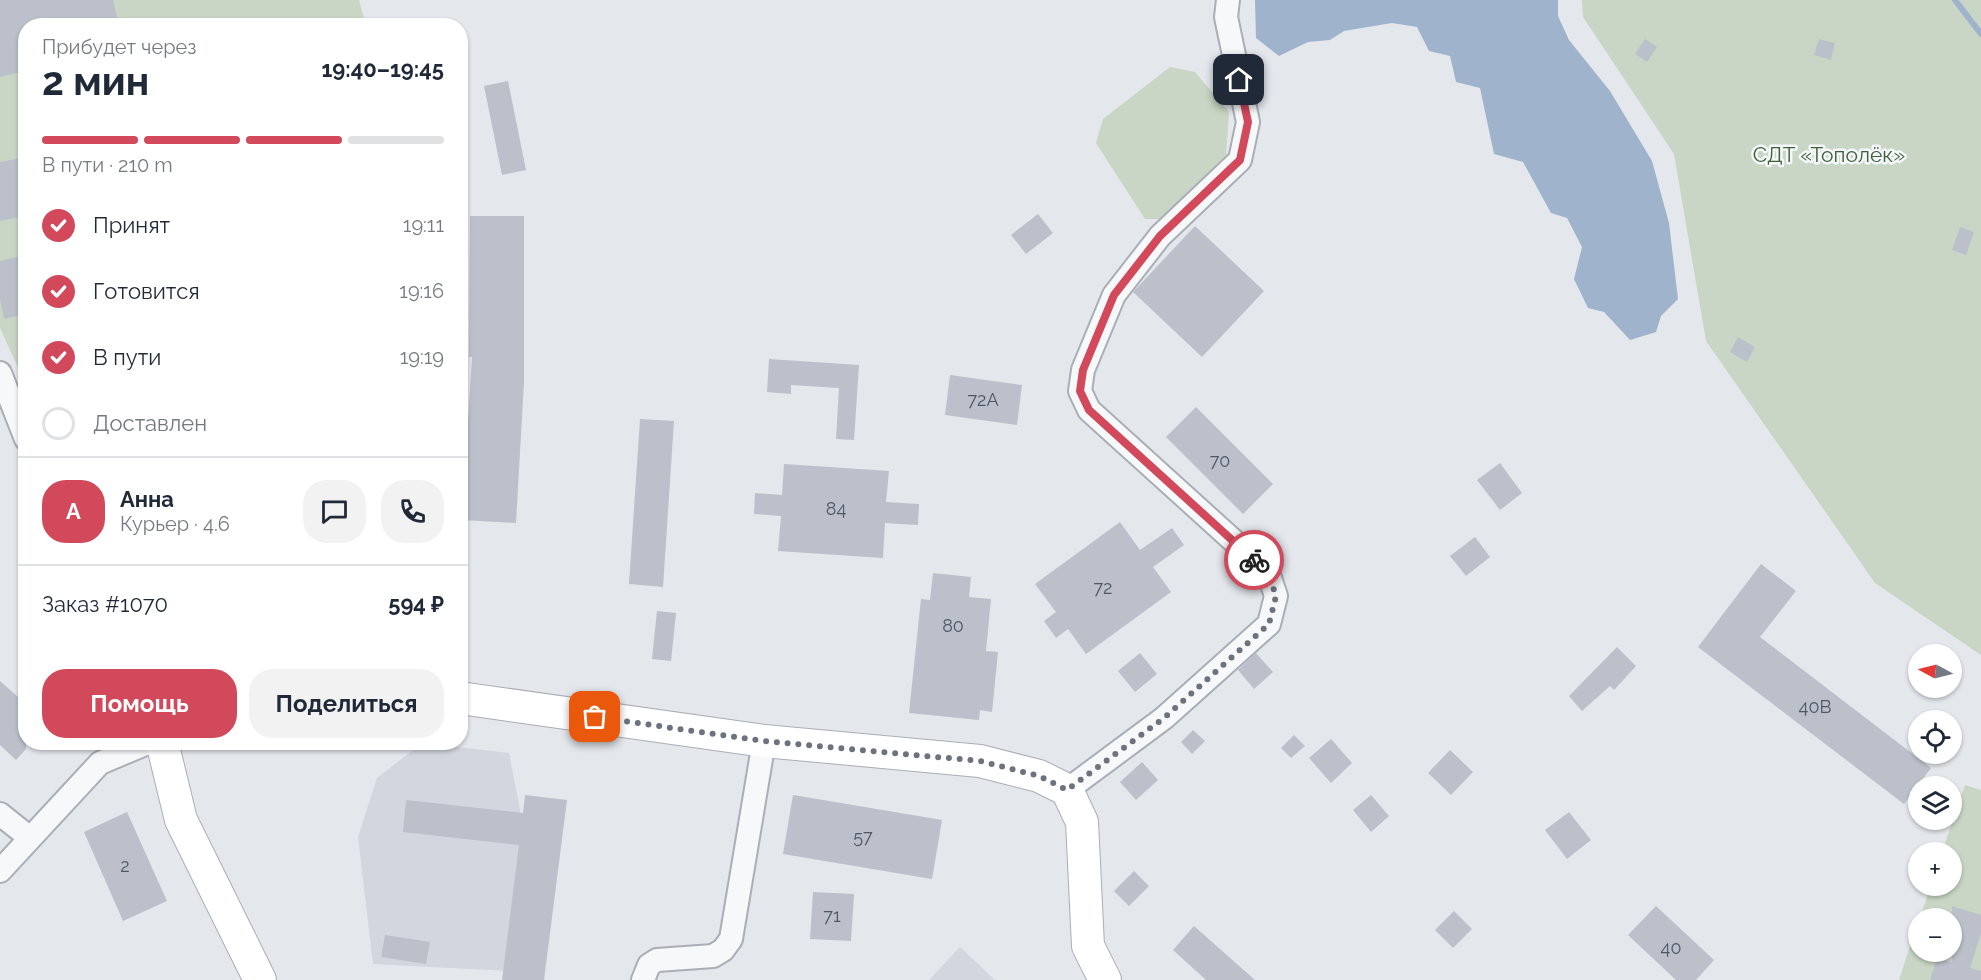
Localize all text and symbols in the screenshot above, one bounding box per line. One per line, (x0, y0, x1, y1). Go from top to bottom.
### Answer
text: Прибудет через (42, 35, 196, 59)
pin (1213, 54, 1264, 105)
text: 19:40–19:45 (321, 56, 444, 82)
text: 2 мин (42, 58, 149, 104)
icon: home (1222, 63, 1255, 96)
park label: СДТ «Тополёк» (1753, 142, 1905, 167)
text: В пути · 210 m (42, 153, 173, 177)
icon: check (42, 209, 75, 242)
text: Принят (93, 212, 170, 238)
text: 19:11 (403, 213, 444, 237)
icon: check (42, 275, 75, 308)
text: Готовится (93, 278, 200, 304)
text: 19:16 (399, 279, 444, 303)
icon: check (42, 341, 75, 374)
text: В пути (93, 344, 161, 370)
text: 19:19 (400, 345, 444, 369)
house number: 72А (967, 389, 999, 410)
text: Доставлен (93, 410, 207, 436)
house number: 70 (1210, 450, 1230, 471)
button: chat (303, 480, 366, 543)
button: phone (381, 480, 444, 543)
text: Анна (120, 486, 174, 512)
text: А (66, 498, 81, 524)
house number: 84 (826, 498, 846, 519)
text: Курьер · 4.6 (120, 512, 230, 536)
courier (1224, 530, 1284, 590)
icon: bike (1238, 544, 1271, 577)
house number: 72 (1093, 577, 1113, 598)
text: Заказ #1070 (42, 591, 168, 617)
text: 594 ₽ (388, 591, 444, 617)
house number: 80 (942, 615, 964, 636)
north arrow (1908, 644, 1962, 698)
map controls (1908, 644, 1962, 962)
button: Помощь (42, 669, 237, 738)
button: Поделиться (249, 669, 444, 738)
pin (569, 691, 620, 742)
house number: 40В (1799, 696, 1831, 717)
icon: bag (578, 700, 611, 733)
button: locate (1908, 710, 1962, 764)
button: layers (1908, 776, 1962, 830)
house number: 57 (853, 826, 873, 847)
button: + (1908, 842, 1962, 896)
house number: 2 (120, 855, 130, 876)
house number: 71 (823, 905, 841, 926)
button: − (1908, 908, 1962, 962)
house number: 40 (1661, 937, 1681, 958)

